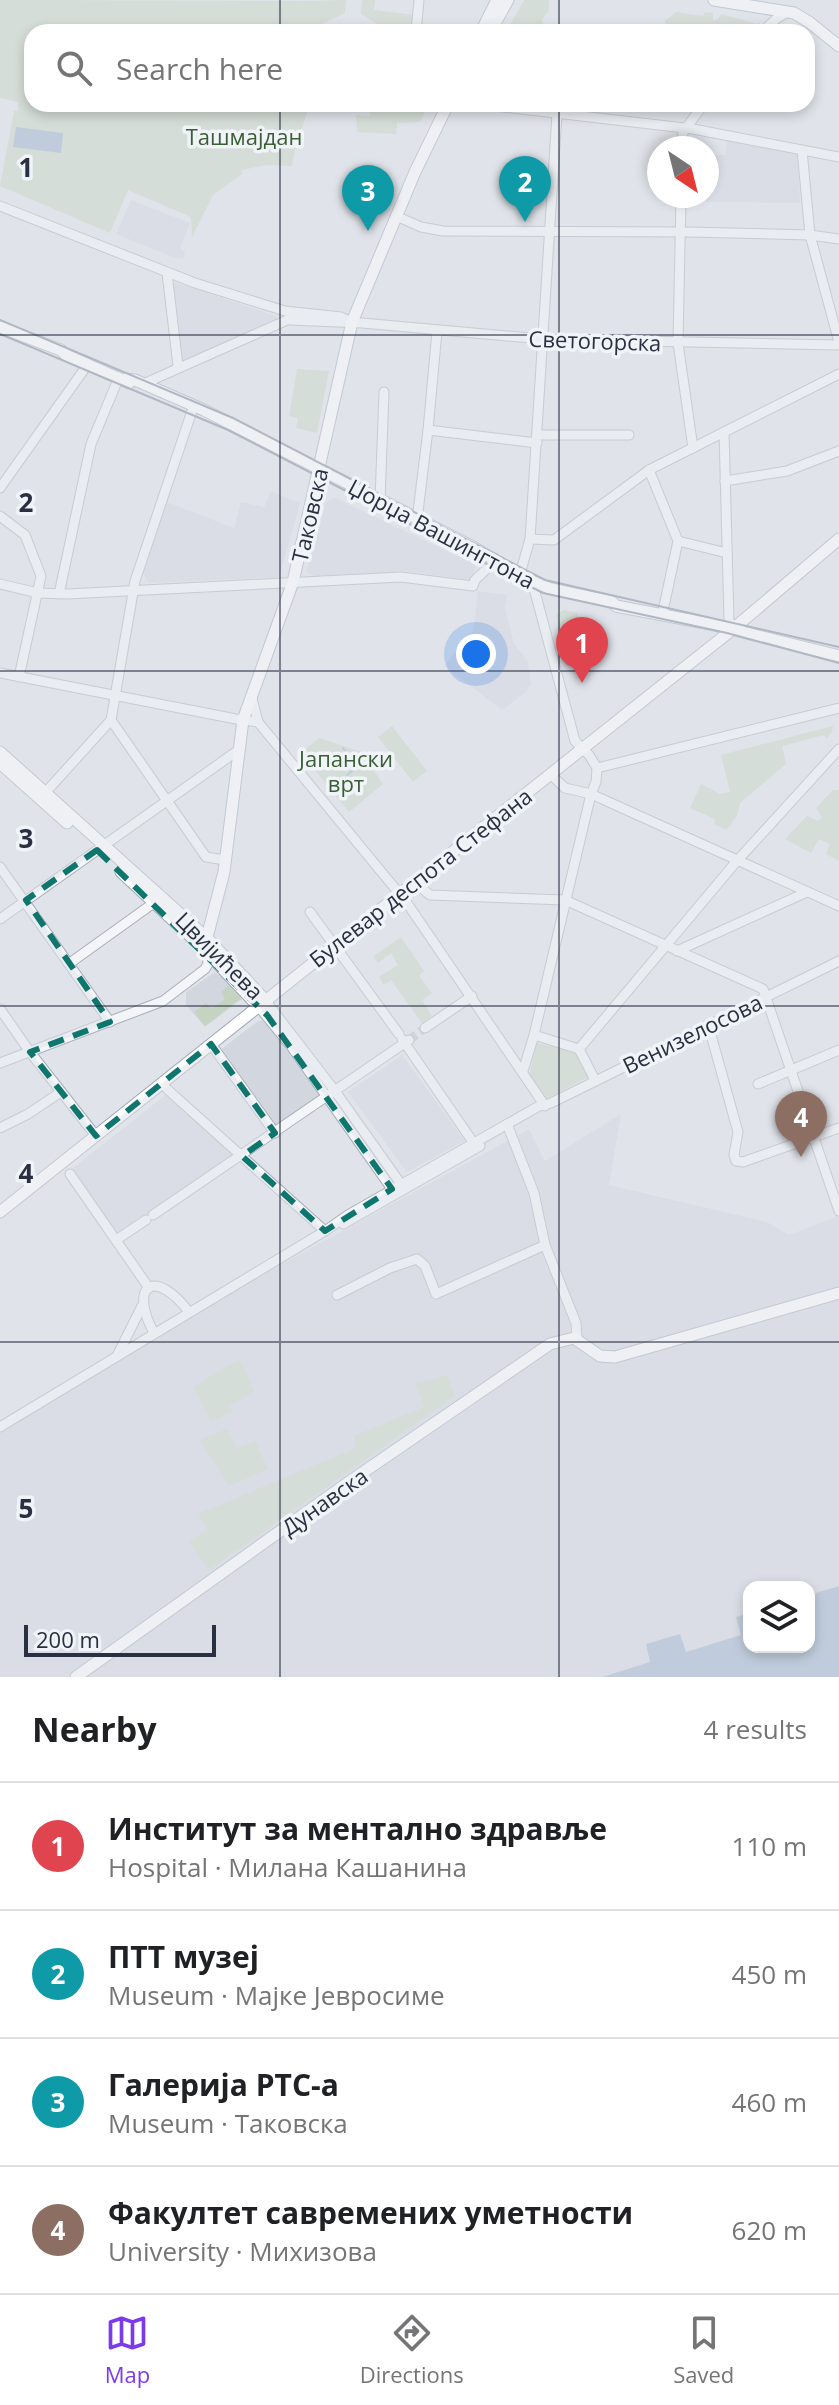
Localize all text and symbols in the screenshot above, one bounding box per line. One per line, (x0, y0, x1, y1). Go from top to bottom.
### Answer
search box (24, 24, 815, 112)
icon: search (52, 46, 96, 90)
text: Search here (116, 48, 283, 89)
park label: Ташмајдан (186, 121, 302, 151)
north arrow (647, 136, 719, 208)
text: 1 (19, 149, 33, 185)
pin: 2 (499, 156, 551, 222)
pin: 3 (342, 165, 394, 231)
street label: Светогорска (528, 323, 662, 357)
street label: Таковска (284, 465, 334, 565)
street label: Џорџа Вашингтона (343, 471, 541, 595)
text: 2 (19, 484, 34, 520)
pin: 1 (556, 617, 608, 683)
your location (456, 634, 496, 674)
park label: Јапански врт (297, 743, 393, 798)
street label: Булевар деспота Стефана (302, 781, 538, 973)
text: 3 (19, 820, 33, 856)
street label: Цвијићева (169, 904, 271, 1006)
street label: Венизелосова (617, 986, 767, 1080)
pin: 4 (775, 1091, 827, 1157)
text: 4 (19, 1155, 34, 1191)
street label: Дунавска (275, 1460, 373, 1542)
text: 5 (19, 1490, 33, 1526)
map controls (743, 1581, 815, 1653)
button: layers (743, 1581, 815, 1653)
scale bar (24, 1621, 216, 1657)
text: 200 m (36, 1624, 100, 1654)
text: Nearby (32, 1706, 157, 1752)
text: 4 results (704, 1711, 807, 1747)
text: Институт за ментално здравље (108, 1808, 607, 1849)
text: 1 (51, 1828, 65, 1864)
text: 110 m (732, 1828, 807, 1864)
text: Hospital · Милана Кашанина (108, 1849, 467, 1885)
text: ПТТ музеј (108, 1936, 259, 1977)
text: 2 (51, 1956, 65, 1992)
text: 450 m (732, 1956, 807, 1992)
text: Museum · Мајке Јевросиме (108, 1977, 445, 2013)
text: Галерија РТС-а (108, 2064, 339, 2105)
text: 3 (51, 2084, 65, 2120)
text: 460 m (732, 2084, 807, 2120)
text: Museum · Таковска (108, 2105, 348, 2141)
text: Факултет савремених уметности (108, 2192, 633, 2233)
text: 4 (51, 2212, 65, 2248)
text: 620 m (732, 2212, 807, 2248)
text: University · Михизова (108, 2233, 377, 2269)
tab: Map (105, 2311, 150, 2389)
tab: Directions (360, 2311, 464, 2389)
tab: Saved (673, 2311, 734, 2389)

